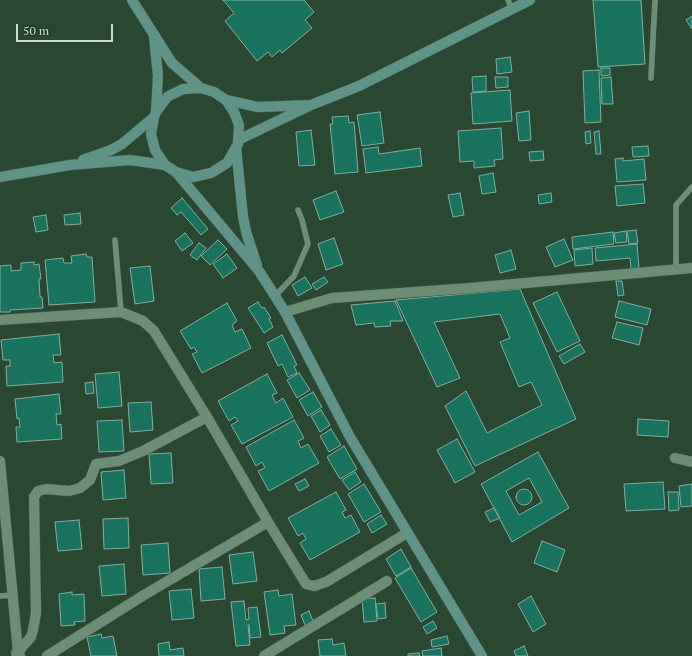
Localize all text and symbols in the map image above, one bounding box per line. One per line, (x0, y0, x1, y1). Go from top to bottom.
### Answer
scale bar (18, 16, 115, 42)
text: 50 m (23, 23, 49, 38)

